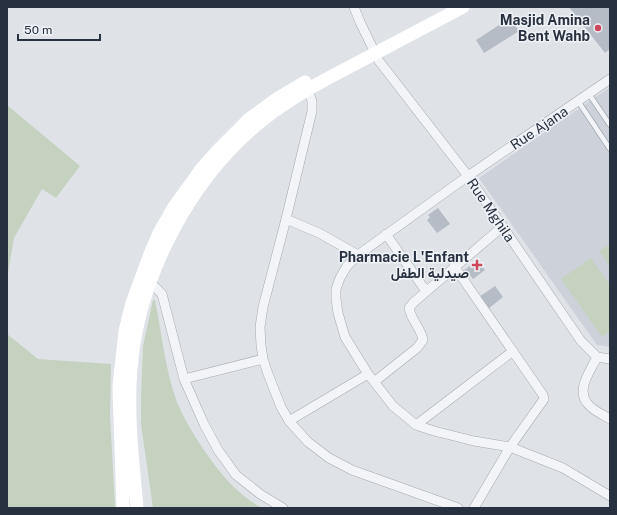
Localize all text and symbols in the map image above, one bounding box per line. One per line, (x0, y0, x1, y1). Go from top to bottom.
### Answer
place label: Masjid Amina Bent Wahb (500, 12, 590, 44)
scale bar (18, 16, 100, 42)
text: 50 m (24, 23, 52, 37)
marker: Masjid Amina Bent Wahb (593, 23, 603, 33)
street label: Rue Ajana (507, 103, 571, 153)
street label: Rue Mghila (464, 175, 518, 245)
place label: Pharmacie L'Enfant صيدلية الطفل (339, 249, 469, 282)
marker: Pharmacie L'Enfant صيدلية الطفل (472, 260, 482, 270)

